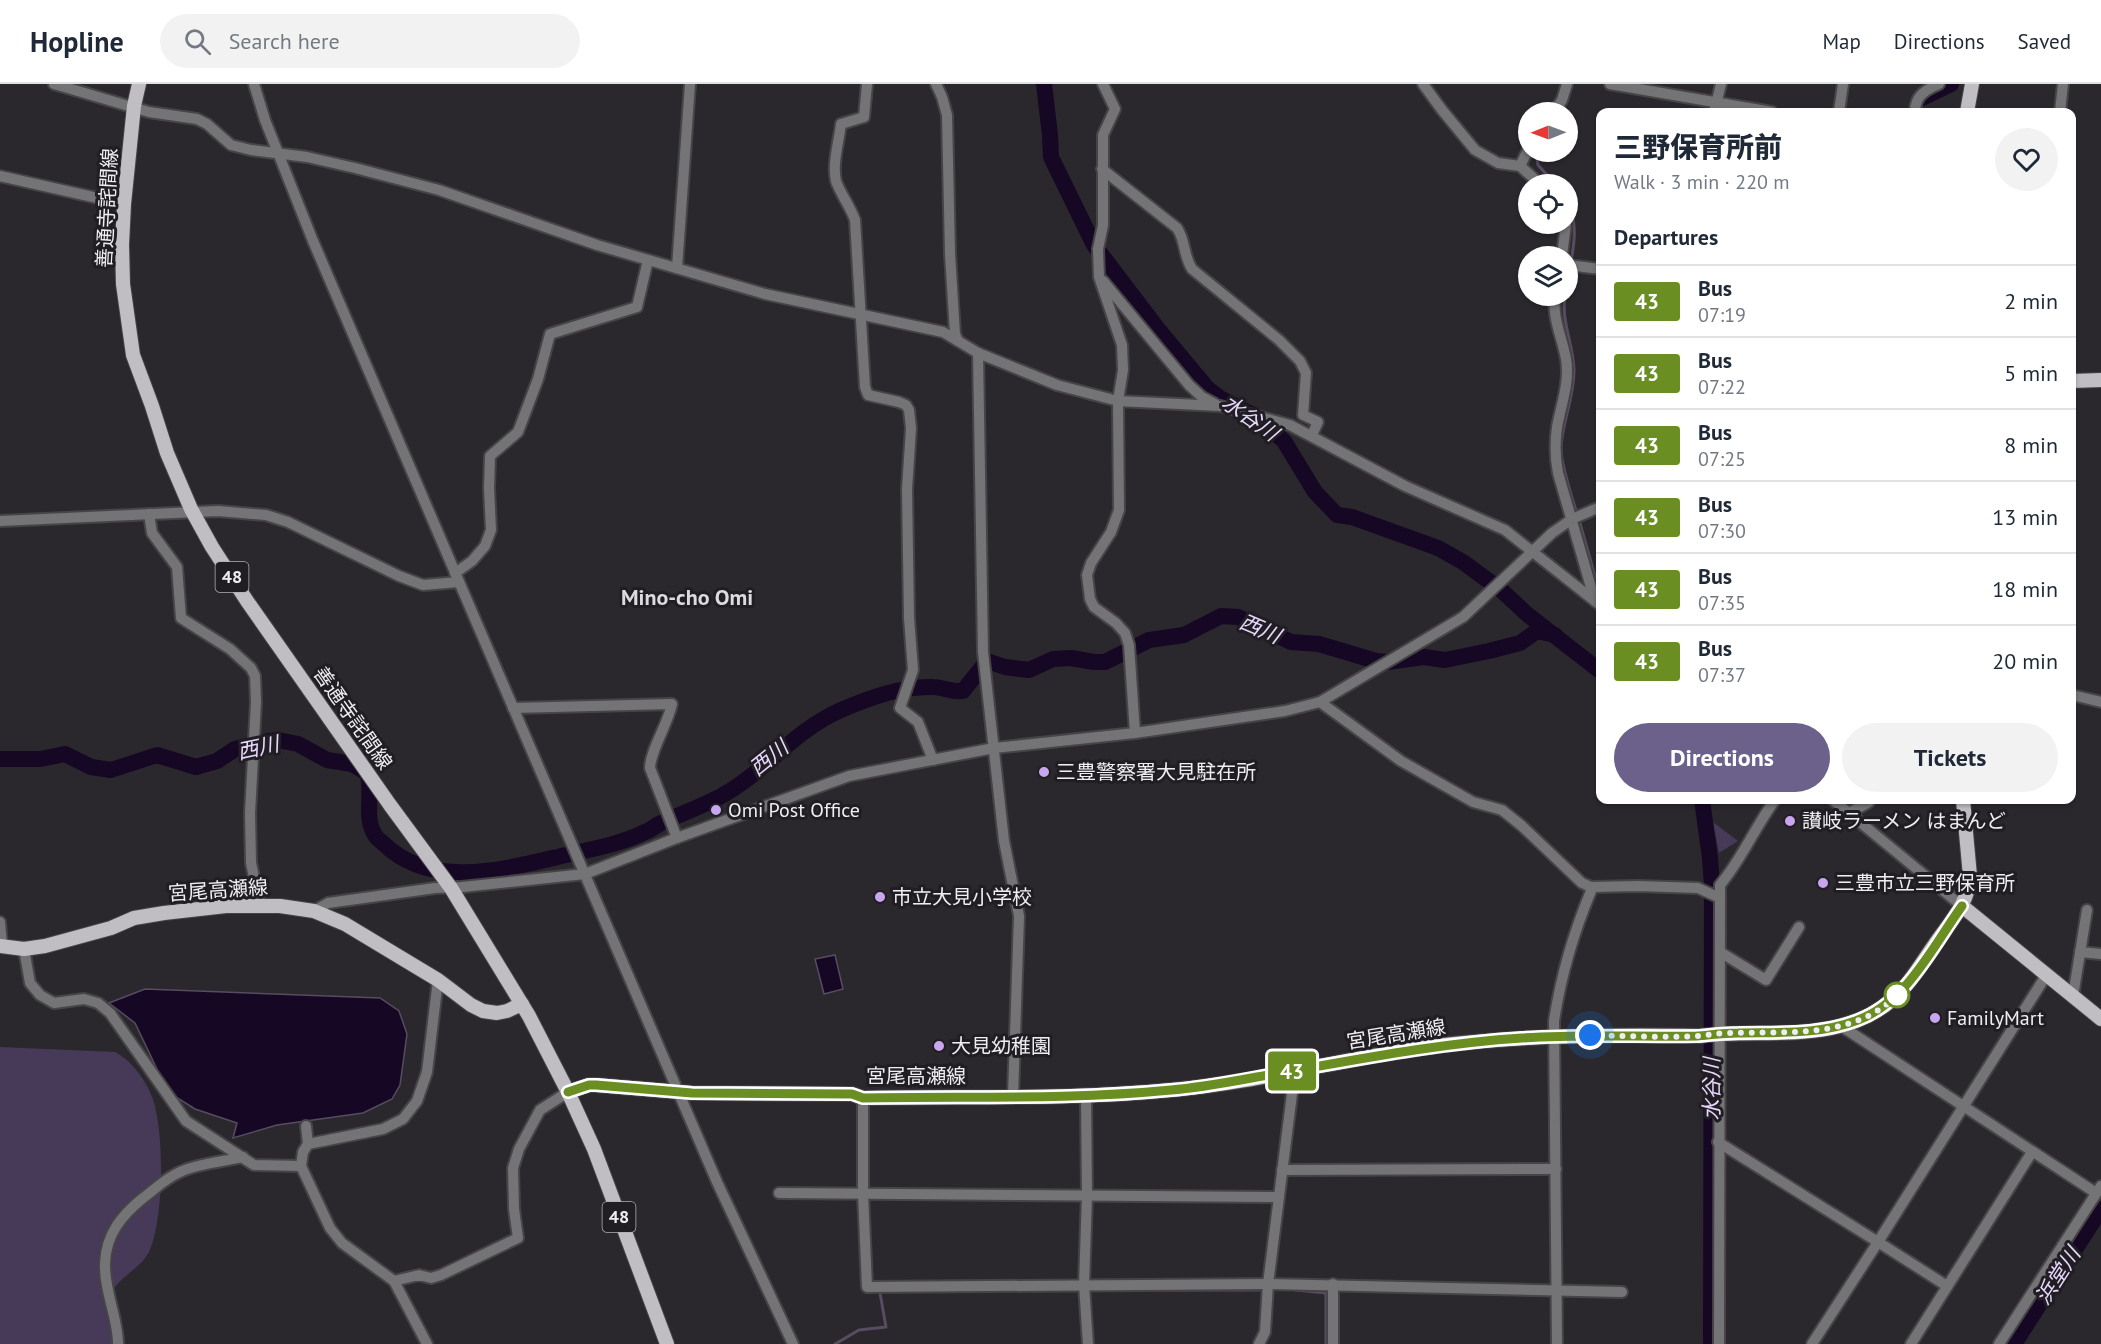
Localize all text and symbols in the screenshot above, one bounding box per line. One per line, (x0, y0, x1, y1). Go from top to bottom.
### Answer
search box (160, 14, 580, 68)
text: Hopline (30, 23, 124, 60)
icon: search (181, 25, 214, 58)
text: Search here (229, 27, 340, 55)
text: Map (1822, 28, 1861, 55)
text: Directions (1894, 28, 1985, 55)
text: Saved (2018, 28, 2071, 55)
north arrow (1518, 102, 1578, 162)
map controls (1518, 102, 1578, 306)
text: 三野保育所前 (1614, 128, 1782, 165)
button: heart (1995, 128, 2058, 191)
street label: 善通寺詫間線 (91, 147, 123, 269)
text: Walk · 3 min · 220 m (1614, 169, 1790, 195)
button: locate (1518, 174, 1578, 234)
text: Departures (1614, 223, 1718, 251)
button: layers (1518, 246, 1578, 306)
text: Bus (1698, 274, 1732, 302)
text: 2 min (2004, 287, 2058, 315)
text: 43 (1635, 288, 1659, 315)
text: 07:19 (1698, 302, 1746, 328)
text: Bus (1698, 346, 1732, 374)
text: 5 min (2004, 359, 2058, 387)
text: 43 (1635, 360, 1659, 387)
text: 07:22 (1698, 374, 1746, 400)
water label: 水谷川 (1217, 388, 1285, 448)
text: Bus (1698, 418, 1732, 446)
text: 8 min (2004, 431, 2058, 459)
text: 43 (1635, 432, 1659, 459)
text: 07:25 (1698, 446, 1746, 472)
text: Bus (1698, 490, 1732, 518)
text: 13 min (1992, 503, 2058, 531)
text: 43 (1635, 504, 1659, 531)
text: 07:30 (1698, 518, 1746, 544)
road number: 48 (216, 562, 248, 592)
text: Bus (1698, 562, 1732, 590)
text: 18 min (1992, 575, 2058, 603)
text: 43 (1635, 576, 1659, 603)
district label: Mino-cho Omi (621, 583, 753, 611)
text: 07:35 (1698, 590, 1746, 616)
water label: 西川 (1236, 608, 1287, 650)
text: Bus (1698, 634, 1732, 662)
text: 20 min (1992, 647, 2058, 675)
text: 43 (1635, 648, 1659, 675)
street label: 善通寺詫間線 (308, 661, 398, 775)
text: 07:37 (1698, 662, 1746, 688)
button: Directions (1614, 723, 1830, 792)
button: Tickets (1842, 723, 2058, 792)
water label: 西川 (235, 730, 283, 765)
water label: 西川 (744, 733, 795, 781)
place label: 三豊警察署大見駐在所 (1056, 759, 1256, 785)
marker: 三豊警察署大見駐在所 (1037, 765, 1051, 779)
place label: Omi Post Office (728, 797, 860, 823)
marker: Omi Post Office (709, 803, 723, 817)
place label: 讃岐ラーメン はまんど (1802, 808, 2006, 834)
marker: 讃岐ラーメン はまんど (1783, 814, 1797, 828)
place label: 三豊市立三野保育所 (1835, 870, 2015, 896)
street label: 宮尾高瀬線 (167, 874, 269, 906)
marker: 三豊市立三野保育所 (1816, 876, 1830, 890)
place label: 市立大見小学校 (892, 884, 1032, 910)
marker: 市立大見小学校 (873, 890, 887, 904)
unlabelled marker (1884, 982, 1910, 1008)
place label: FamilyMart (1947, 1005, 2044, 1031)
marker: FamilyMart (1928, 1011, 1942, 1025)
street label: 宮尾高瀬線 (1345, 1013, 1447, 1055)
your location (1575, 1020, 1605, 1050)
place label: 大見幼稚園 (951, 1033, 1051, 1059)
marker: 大見幼稚園 (932, 1039, 946, 1053)
line badge: 43 (1265, 1052, 1319, 1090)
water label: 水谷川 (1698, 1056, 1725, 1121)
text: 43 (1280, 1058, 1304, 1085)
street label: 宮尾高瀬線 (866, 1063, 966, 1089)
road number: 48 (602, 1202, 636, 1232)
water label: 浜堂川 (2029, 1240, 2087, 1309)

